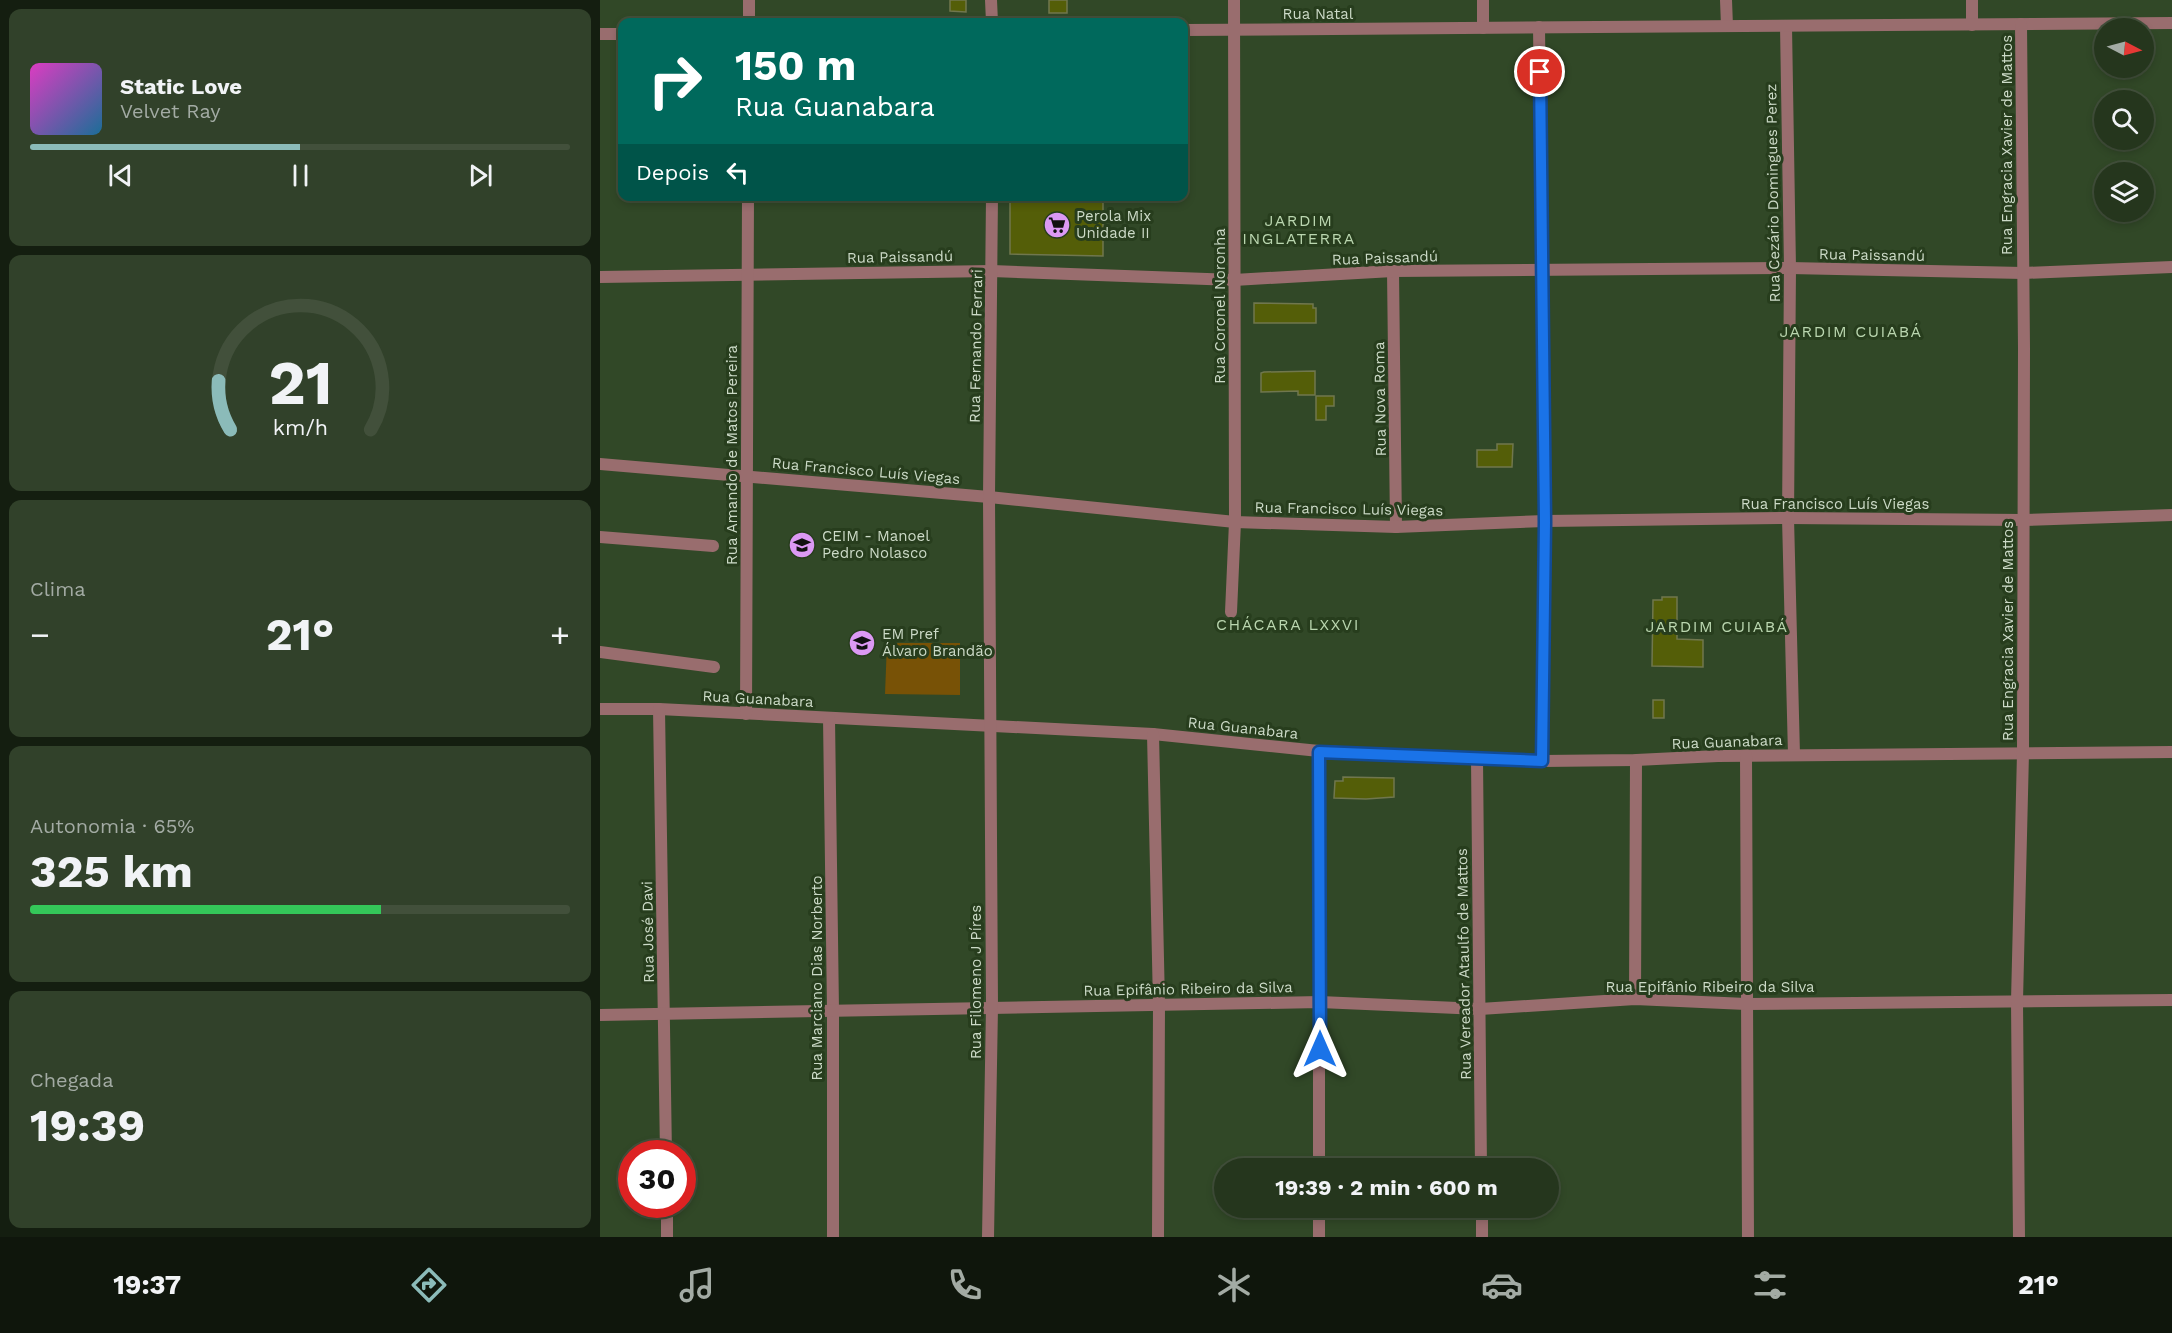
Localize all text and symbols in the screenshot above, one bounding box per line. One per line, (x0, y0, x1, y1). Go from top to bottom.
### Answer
street label: Rua Natal (1283, 5, 1354, 23)
north arrow (2094, 18, 2154, 78)
map controls (2094, 18, 2154, 222)
street label: Rua Engracia Xavier de Mattos (1998, 35, 2016, 255)
text: 150 m (735, 41, 856, 90)
icon: right (636, 42, 714, 120)
pin (1514, 46, 1565, 97)
icon: arrive (1523, 55, 1556, 88)
text: Static Love (120, 74, 242, 99)
street label: Rua Cezário Domingues Perez (1762, 84, 1784, 302)
button: search (2094, 90, 2154, 150)
text: Rua Guanabara (735, 91, 935, 123)
text: Velvet Ray (120, 99, 221, 123)
icon: left (721, 156, 754, 189)
icon: previous (104, 159, 137, 192)
icon: pause (284, 159, 317, 192)
icon: next (464, 159, 497, 192)
text: Depois (636, 160, 709, 185)
button: layers (2094, 162, 2154, 222)
place label: Perola Mix Unidade II (1076, 207, 1151, 242)
supermarket icon: Perola Mix Unidade II (1042, 210, 1072, 240)
district label: JARDIM INGLATERRA (1242, 211, 1356, 248)
street label: Rua Coronel Noronha (1211, 228, 1229, 384)
street label: Rua Paissandú (1819, 245, 1925, 265)
street label: Rua Paissandú (847, 247, 953, 267)
street label: Rua Paissandú (1332, 247, 1438, 269)
street label: Rua Fernando Ferrari (966, 269, 986, 423)
district label: JARDIM CUIABÁ (1779, 322, 1923, 341)
street label: Rua Nova Roma (1370, 341, 1390, 456)
street label: Rua Amando de Matos Pereira (723, 344, 741, 565)
text: 21 (268, 346, 332, 419)
text: km/h (272, 415, 328, 440)
street label: Rua Francisco Luís Viegas (771, 454, 961, 488)
street label: Rua Francisco Luís Viegas (1741, 495, 1929, 513)
street label: Rua Francisco Luís Viegas (1255, 498, 1444, 520)
street label: Rua Engracia Xavier de Mattos (1999, 521, 2017, 741)
place label: CEIM - Manoel Pedro Nolasco (822, 527, 930, 562)
school or university icon: CEIM - Manoel Pedro Nolasco (787, 530, 817, 560)
text: Clima (30, 577, 86, 601)
text: 21° (266, 608, 334, 661)
text: − (30, 615, 50, 654)
text: + (550, 615, 570, 654)
district label: CHÁCARA LXXVI (1216, 615, 1360, 634)
district label: JARDIM CUIABÁ (1645, 617, 1789, 636)
place label: EM Pref Álvaro Brandão (882, 625, 993, 660)
school or university icon: EM Pref Álvaro Brandão (847, 628, 877, 658)
street label: Rua Guanabara (702, 687, 814, 711)
street label: Rua Guanabara (1187, 713, 1300, 743)
street label: Rua Guanabara (1671, 731, 1783, 753)
text: Autonomia · 65% (30, 814, 194, 838)
text: 325 km (30, 845, 193, 898)
street label: Rua Vereador Ataulfo de Mattos (1453, 848, 1475, 1080)
street label: Rua Marciano Dias Norberto (808, 876, 826, 1080)
street label: Rua José Davi (638, 881, 658, 983)
street label: Rua Filomeno J Píres (967, 905, 985, 1059)
street label: Rua Epifânio Ribeiro da Silva (1083, 978, 1293, 1000)
street label: Rua Epifânio Ribeiro da Silva (1605, 978, 1815, 996)
position arrow (1288, 1017, 1352, 1081)
text: Chegada (30, 1068, 113, 1092)
text: 19:39 (30, 1099, 145, 1152)
speed limit sign: 30 (618, 1140, 696, 1218)
text: 19:39 · 2 min · 600 m (1275, 1175, 1498, 1200)
icon: directions (408, 1264, 450, 1306)
icon: music (676, 1264, 718, 1306)
icon: phone (944, 1264, 986, 1306)
icon: climate (1213, 1264, 1255, 1306)
icon: car (1481, 1264, 1523, 1306)
icon: filters (1749, 1264, 1791, 1306)
text: 19:37 (113, 1269, 181, 1301)
text: 21° (2018, 1269, 2059, 1301)

